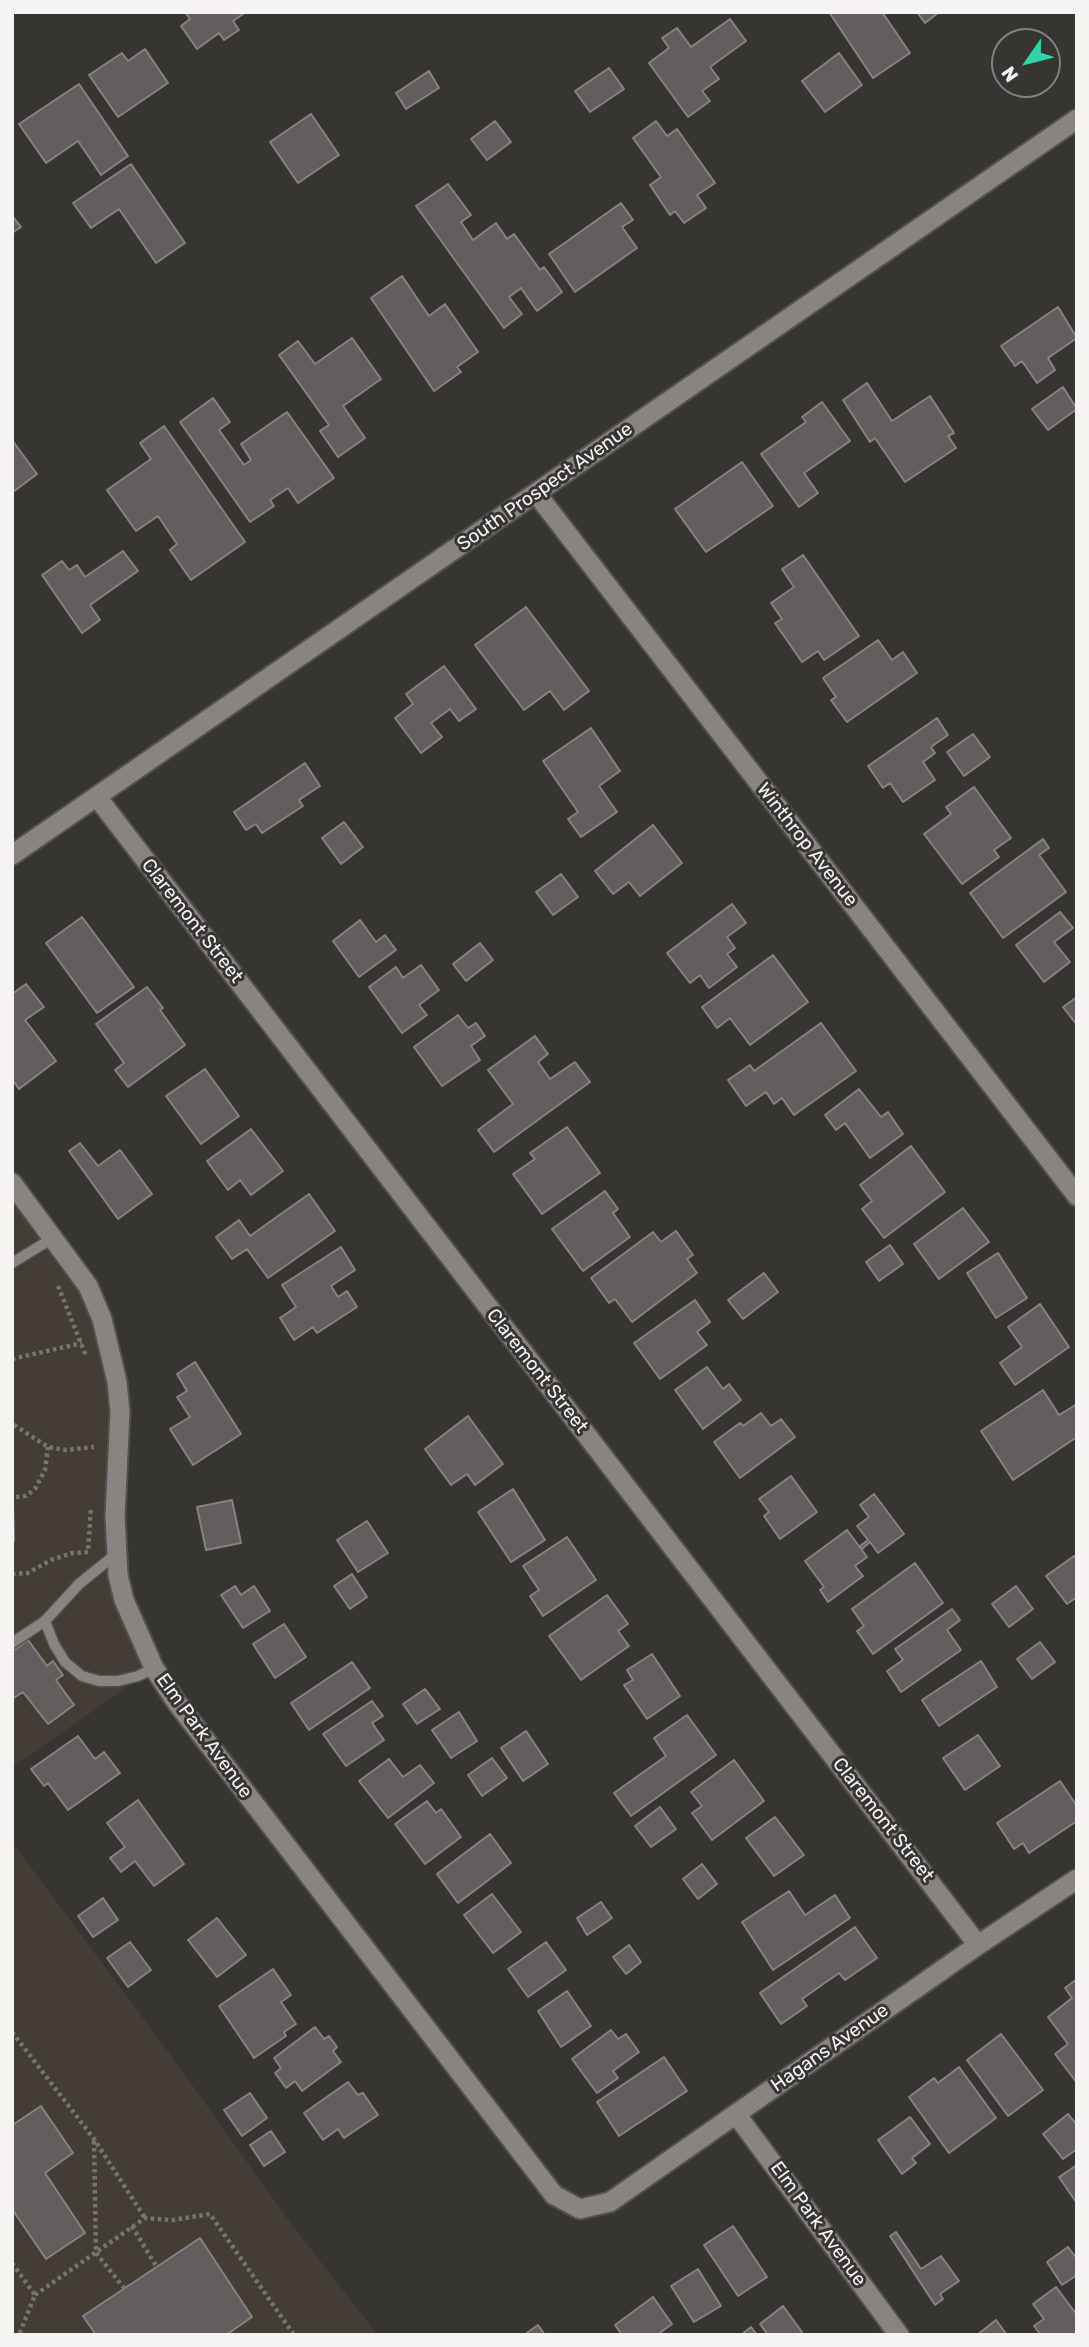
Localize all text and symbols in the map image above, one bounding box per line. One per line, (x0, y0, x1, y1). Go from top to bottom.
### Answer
north arrow (991, 28, 1061, 98)
text: N (997, 62, 1023, 86)
street label: South Prospect Avenue (453, 418, 637, 556)
street label: Winthrop Avenue (752, 779, 862, 911)
street label: Claremont Street (136, 854, 248, 988)
street label: Claremont Street (481, 1304, 593, 1438)
street label: Elm Park Avenue (151, 1669, 257, 1803)
street label: Claremont Street (827, 1753, 939, 1887)
street label: Hagans Avenue (767, 1999, 893, 2097)
street label: Elm Park Avenue (765, 2157, 871, 2291)

